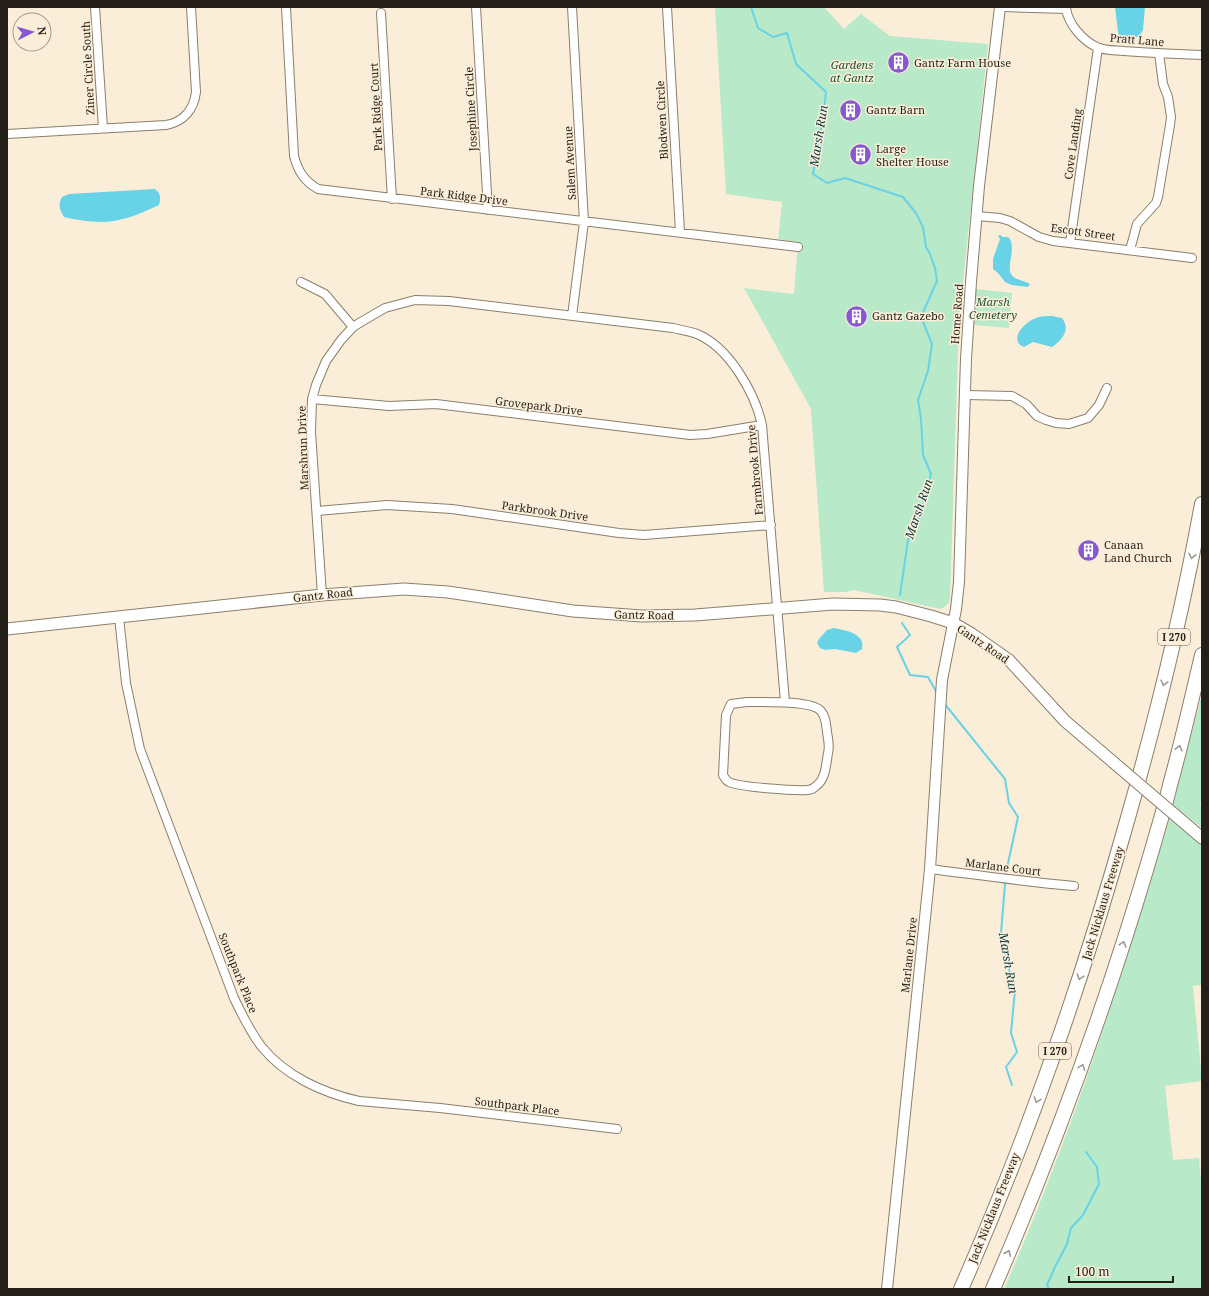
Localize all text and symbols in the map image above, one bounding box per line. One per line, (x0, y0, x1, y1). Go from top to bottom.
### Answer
north arrow (12, 12, 52, 52)
street label: Ziner Circle South (78, 21, 97, 115)
text: N (35, 26, 50, 36)
street label: Pratt Lane (1109, 30, 1165, 49)
building icon: Gantz Farm House (886, 50, 912, 76)
place label: Gantz Farm House (914, 55, 1011, 70)
park label: Gardens at Gantz (830, 57, 874, 85)
street label: Park Ridge Court (366, 62, 385, 152)
street label: Josephine Circle (461, 66, 480, 153)
street label: Blodwen Circle (652, 80, 671, 160)
building icon: Gantz Barn (838, 97, 864, 123)
place label: Gantz Barn (866, 102, 925, 117)
water label: Marsh Run (805, 104, 832, 169)
street label: Cove Landing (1060, 107, 1085, 180)
street label: Salem Avenue (560, 126, 579, 200)
place label: Large Shelter House (876, 141, 949, 169)
building icon: Large Shelter House (848, 142, 874, 168)
street label: Park Ridge Drive (419, 183, 509, 208)
street label: Escott Street (1050, 220, 1116, 243)
street label: Home Road (947, 283, 966, 345)
park label: Marsh Cemetery (969, 294, 1017, 322)
building icon: Gantz Gazebo (843, 303, 869, 329)
place label: Gantz Gazebo (872, 308, 944, 323)
street label: Grovepark Drive (494, 393, 584, 418)
street label: Marshrun Drive (294, 405, 311, 491)
street label: Farmbrook Drive (743, 424, 766, 516)
water label: Marsh Run (900, 477, 937, 542)
street label: Parkbrook Drive (501, 497, 589, 524)
place label: Canaan Land Church (1104, 537, 1172, 565)
building icon: Canaan Land Church (1075, 538, 1101, 564)
one-way arrow (1188, 553, 1196, 559)
street label: Gantz Road (292, 584, 354, 605)
street label: Gantz Road (614, 606, 674, 623)
street label: Gantz Road (954, 621, 1013, 667)
road number: I 270 (1158, 629, 1190, 645)
one-way arrow (1160, 680, 1168, 686)
one-way arrow (1175, 745, 1183, 751)
street label: Jack Nicklaus Freeway (1078, 843, 1127, 962)
street label: Marlane Court (964, 854, 1042, 879)
street label: Marlane Drive (897, 916, 920, 994)
water label: Marsh Run (995, 930, 1022, 995)
street label: Southpark Place (216, 931, 261, 1015)
one-way arrow (1118, 941, 1127, 948)
one-way arrow (1076, 974, 1085, 981)
road number: I 270 (1039, 1043, 1071, 1059)
one-way arrow (1077, 1064, 1085, 1071)
street label: Southpark Place (474, 1093, 560, 1118)
one-way arrow (1033, 1096, 1042, 1103)
street label: Jack Nicklaus Freeway (964, 1150, 1023, 1266)
one-way arrow (1004, 1250, 1012, 1257)
scale bar (1069, 1258, 1173, 1284)
text: 100 m (1075, 1263, 1110, 1280)

